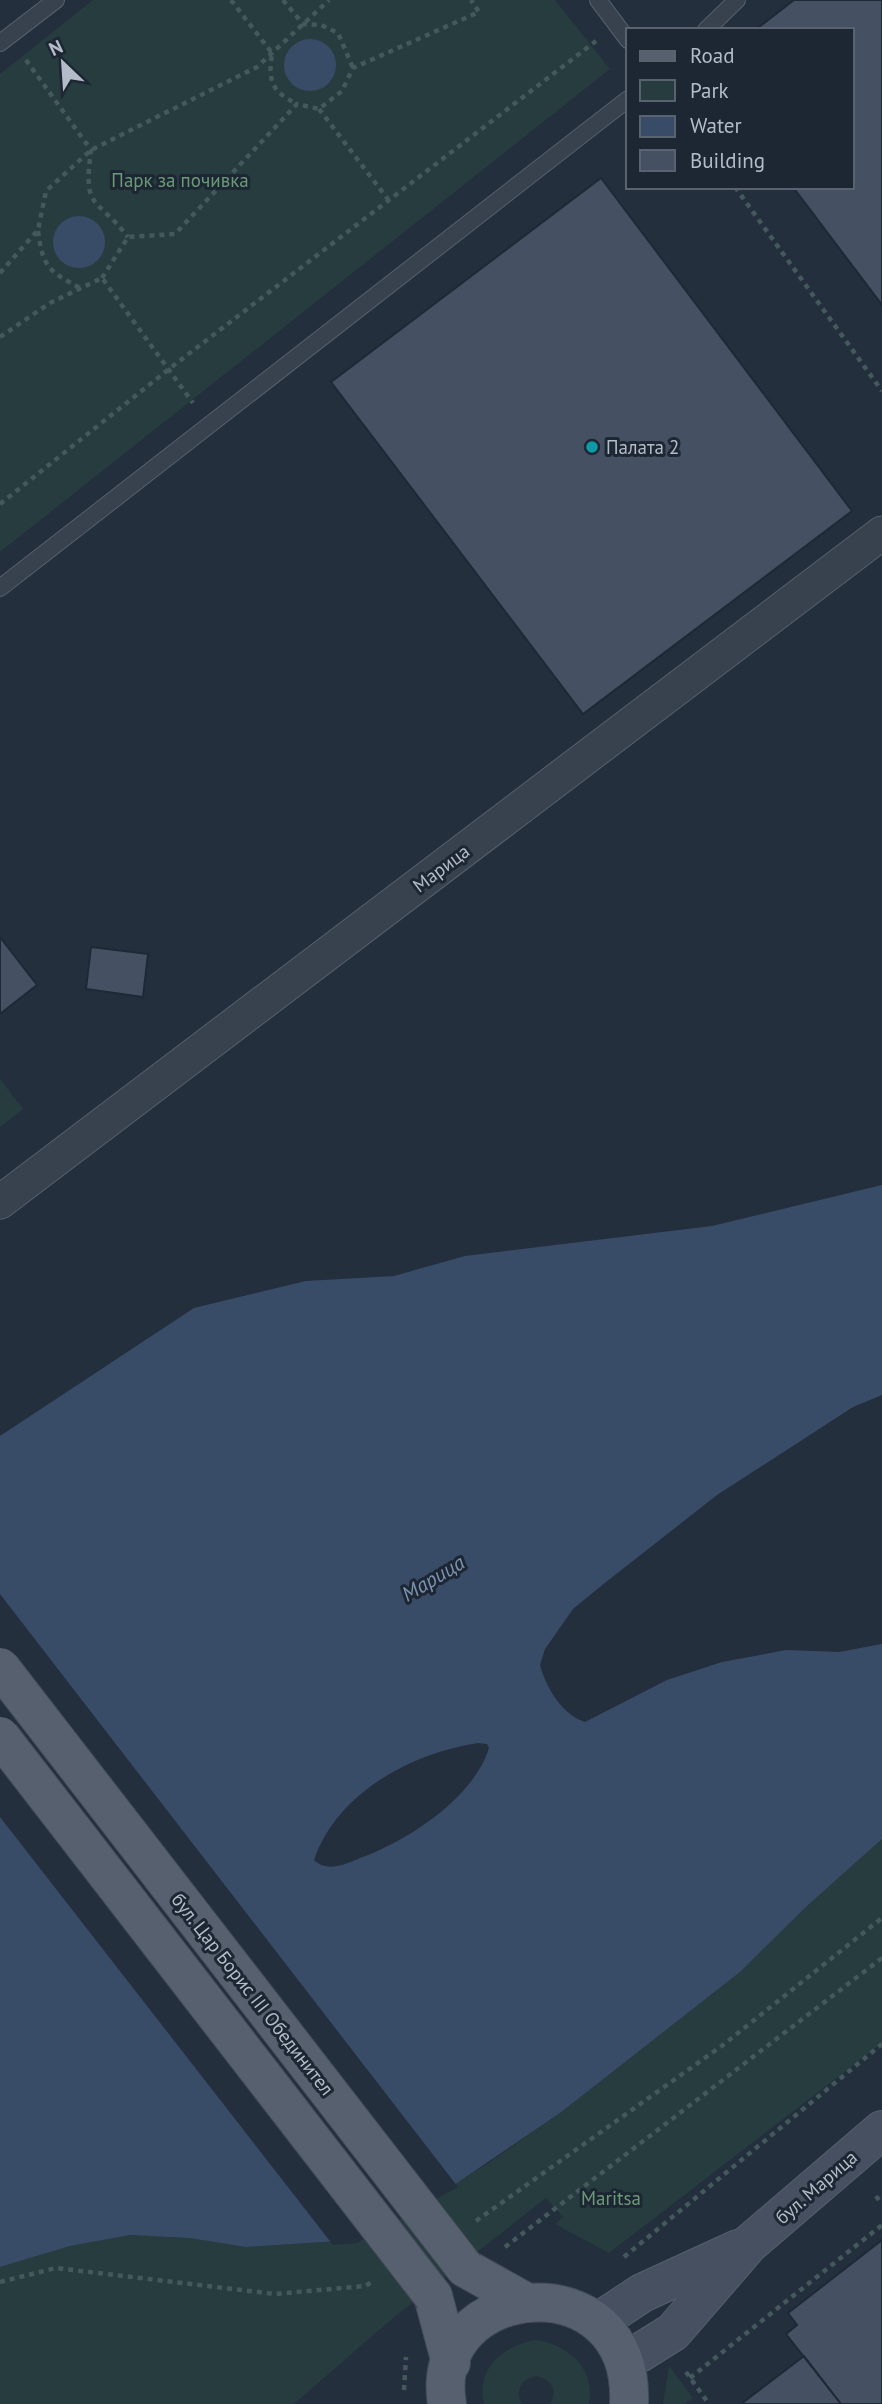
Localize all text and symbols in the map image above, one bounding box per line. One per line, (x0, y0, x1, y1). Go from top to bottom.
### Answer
north arrow (28, 28, 98, 98)
legend (626, 28, 854, 189)
text: N (45, 34, 67, 61)
text: Road (690, 42, 734, 69)
text: Park (690, 77, 729, 104)
text: Water (690, 112, 742, 139)
text: Building (690, 147, 765, 174)
park label: Парк за почивка (111, 168, 249, 192)
place label: Палата 2 (606, 435, 679, 459)
marker: Палата 2 (584, 439, 600, 455)
street label: Марица (408, 839, 474, 897)
water label: Марица (397, 1548, 470, 1607)
street label: бул. Цар Борис III Обединител (167, 1888, 339, 2100)
street label: бул. Марица (770, 2145, 862, 2229)
park label: Maritsa (581, 2186, 641, 2210)

